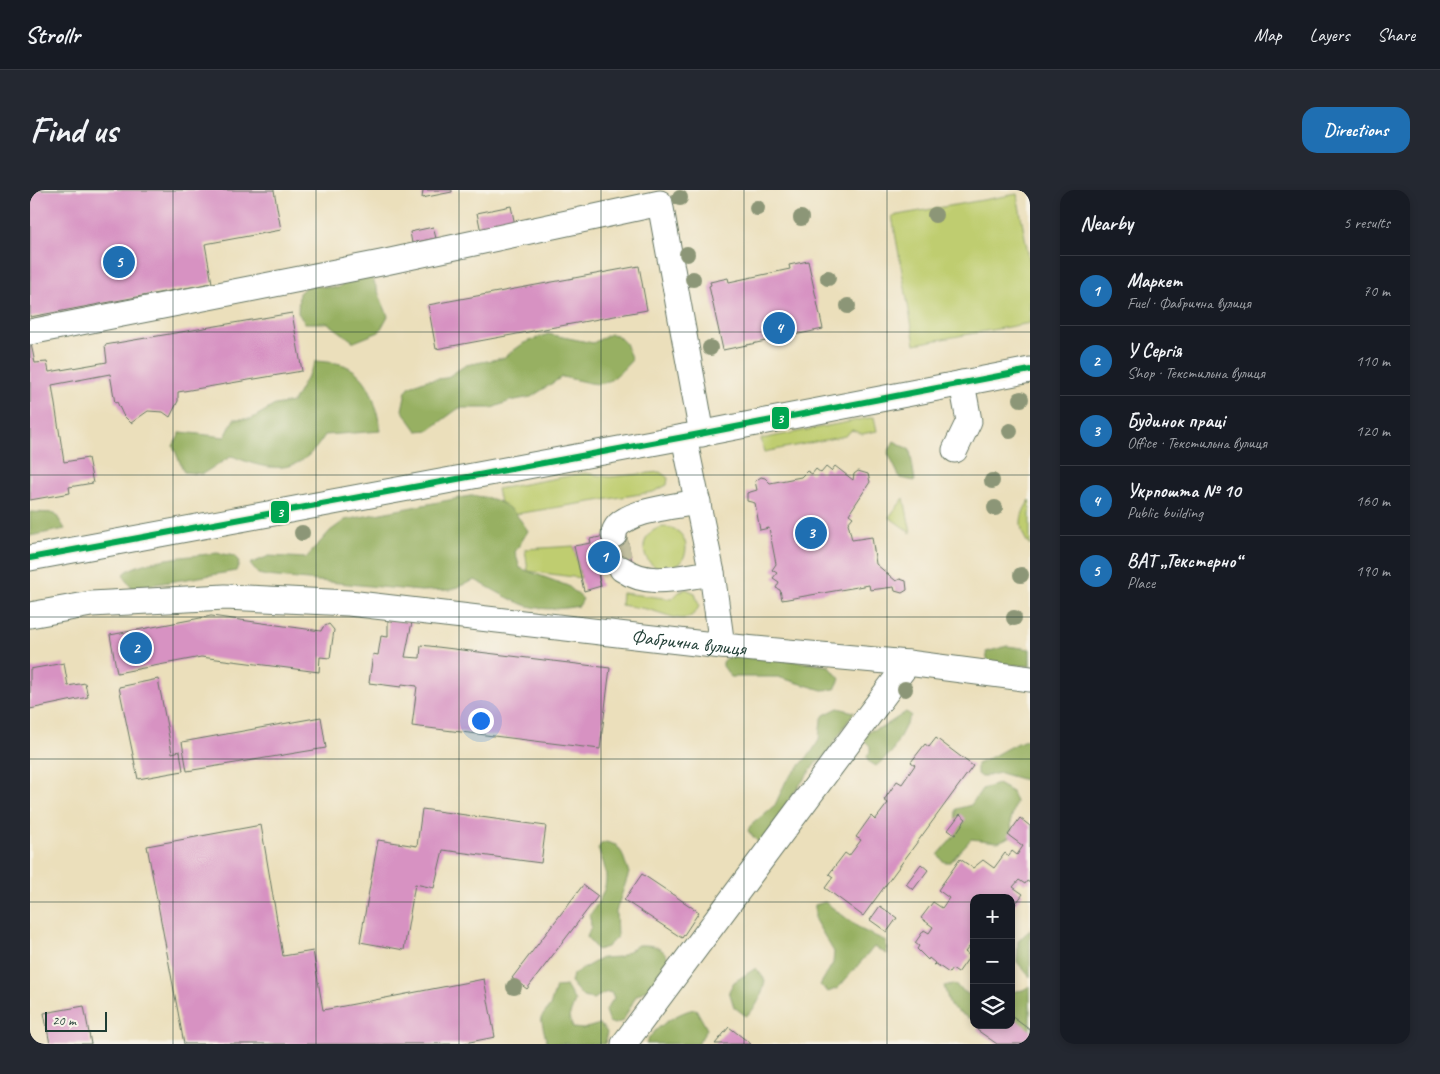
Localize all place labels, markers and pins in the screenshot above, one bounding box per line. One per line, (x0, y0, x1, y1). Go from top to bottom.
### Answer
pin: 5 (103, 243, 135, 281)
pin: 4 (763, 309, 795, 347)
pin: 3 (795, 514, 827, 552)
pin: 1 (588, 538, 620, 576)
pin: 2 (120, 629, 152, 667)

